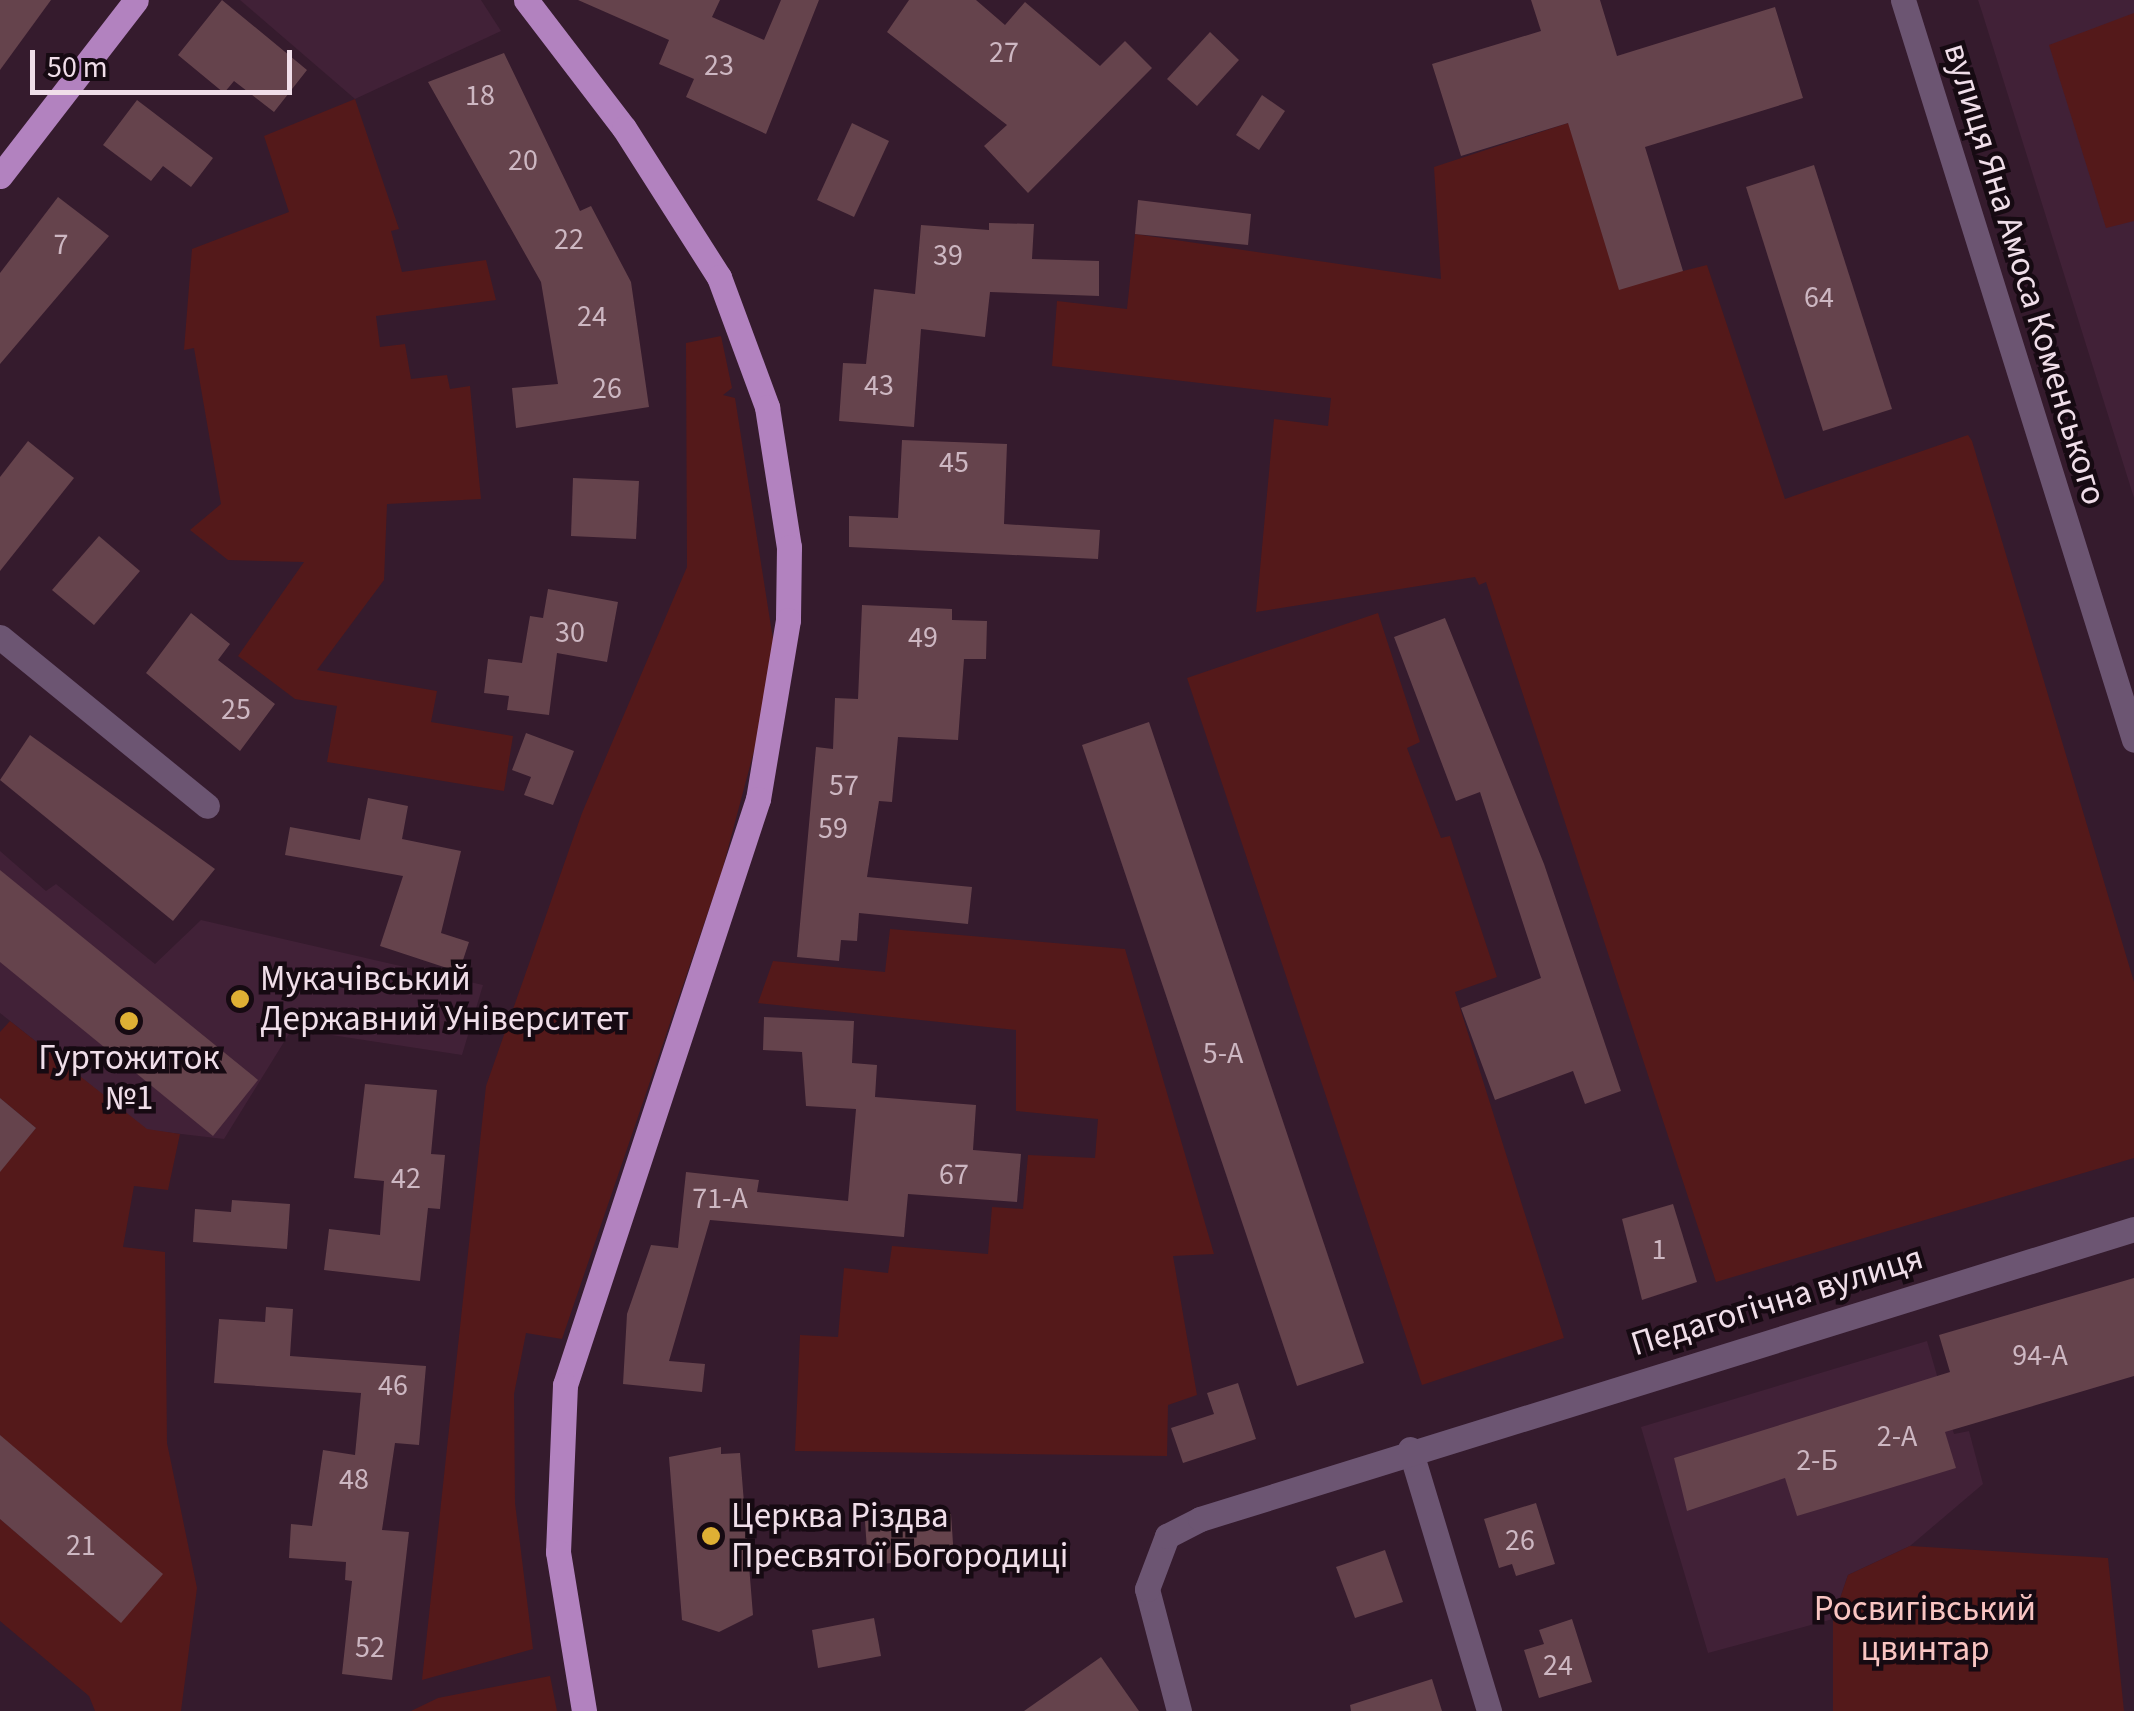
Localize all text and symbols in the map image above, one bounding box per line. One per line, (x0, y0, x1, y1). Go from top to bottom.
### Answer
scale bar (35, 30, 298, 92)
house number: 27 (989, 35, 1019, 71)
street label: вулиця Яна Амоса Коменського (1935, 38, 2115, 510)
text: 50 m (47, 46, 108, 89)
house number: 23 (704, 48, 734, 84)
house number: 18 (465, 78, 495, 114)
house number: 20 (508, 143, 538, 179)
house number: 22 (554, 222, 584, 258)
house number: 7 (54, 227, 68, 263)
house number: 39 (933, 238, 963, 274)
house number: 64 (1804, 280, 1834, 316)
house number: 24 (577, 299, 607, 335)
house number: 43 (864, 368, 894, 404)
house number: 26 (592, 371, 622, 407)
house number: 45 (939, 445, 969, 481)
house number: 30 (555, 615, 585, 651)
house number: 49 (908, 620, 938, 656)
house number: 25 (221, 692, 251, 728)
house number: 57 (829, 768, 859, 804)
house number: 59 (818, 811, 848, 847)
place label: Мукачівський Державний Університет (260, 958, 629, 1040)
marker: Мукачівський Державний Університет (229, 988, 251, 1010)
marker: Гуртожиток №1 (118, 1010, 140, 1032)
house number: 5-А (1203, 1036, 1243, 1072)
place label: Гуртожиток №1 (38, 1037, 220, 1119)
house number: 67 (939, 1157, 969, 1193)
house number: 42 (391, 1161, 421, 1197)
house number: 71-А (692, 1181, 748, 1217)
house number: 1 (1652, 1232, 1666, 1268)
street label: Педагогічна вулиця (1626, 1237, 1928, 1365)
house number: 94-А (2012, 1338, 2068, 1374)
house number: 46 (378, 1368, 408, 1404)
house number: 2-А (1877, 1419, 1917, 1455)
house number: 2-Б (1796, 1443, 1838, 1479)
house number: 48 (339, 1462, 369, 1498)
place label: Церква Різдва Пресвятої Богородиці (731, 1495, 1068, 1577)
house number: 26 (1505, 1523, 1535, 1559)
marker: Церква Різдва Пресвятої Богородиці (700, 1525, 722, 1547)
house number: 21 (66, 1528, 96, 1564)
park label: Росвигівський цвинтар (1814, 1588, 2036, 1670)
house number: 52 (355, 1630, 385, 1666)
house number: 24 (1543, 1648, 1573, 1684)

